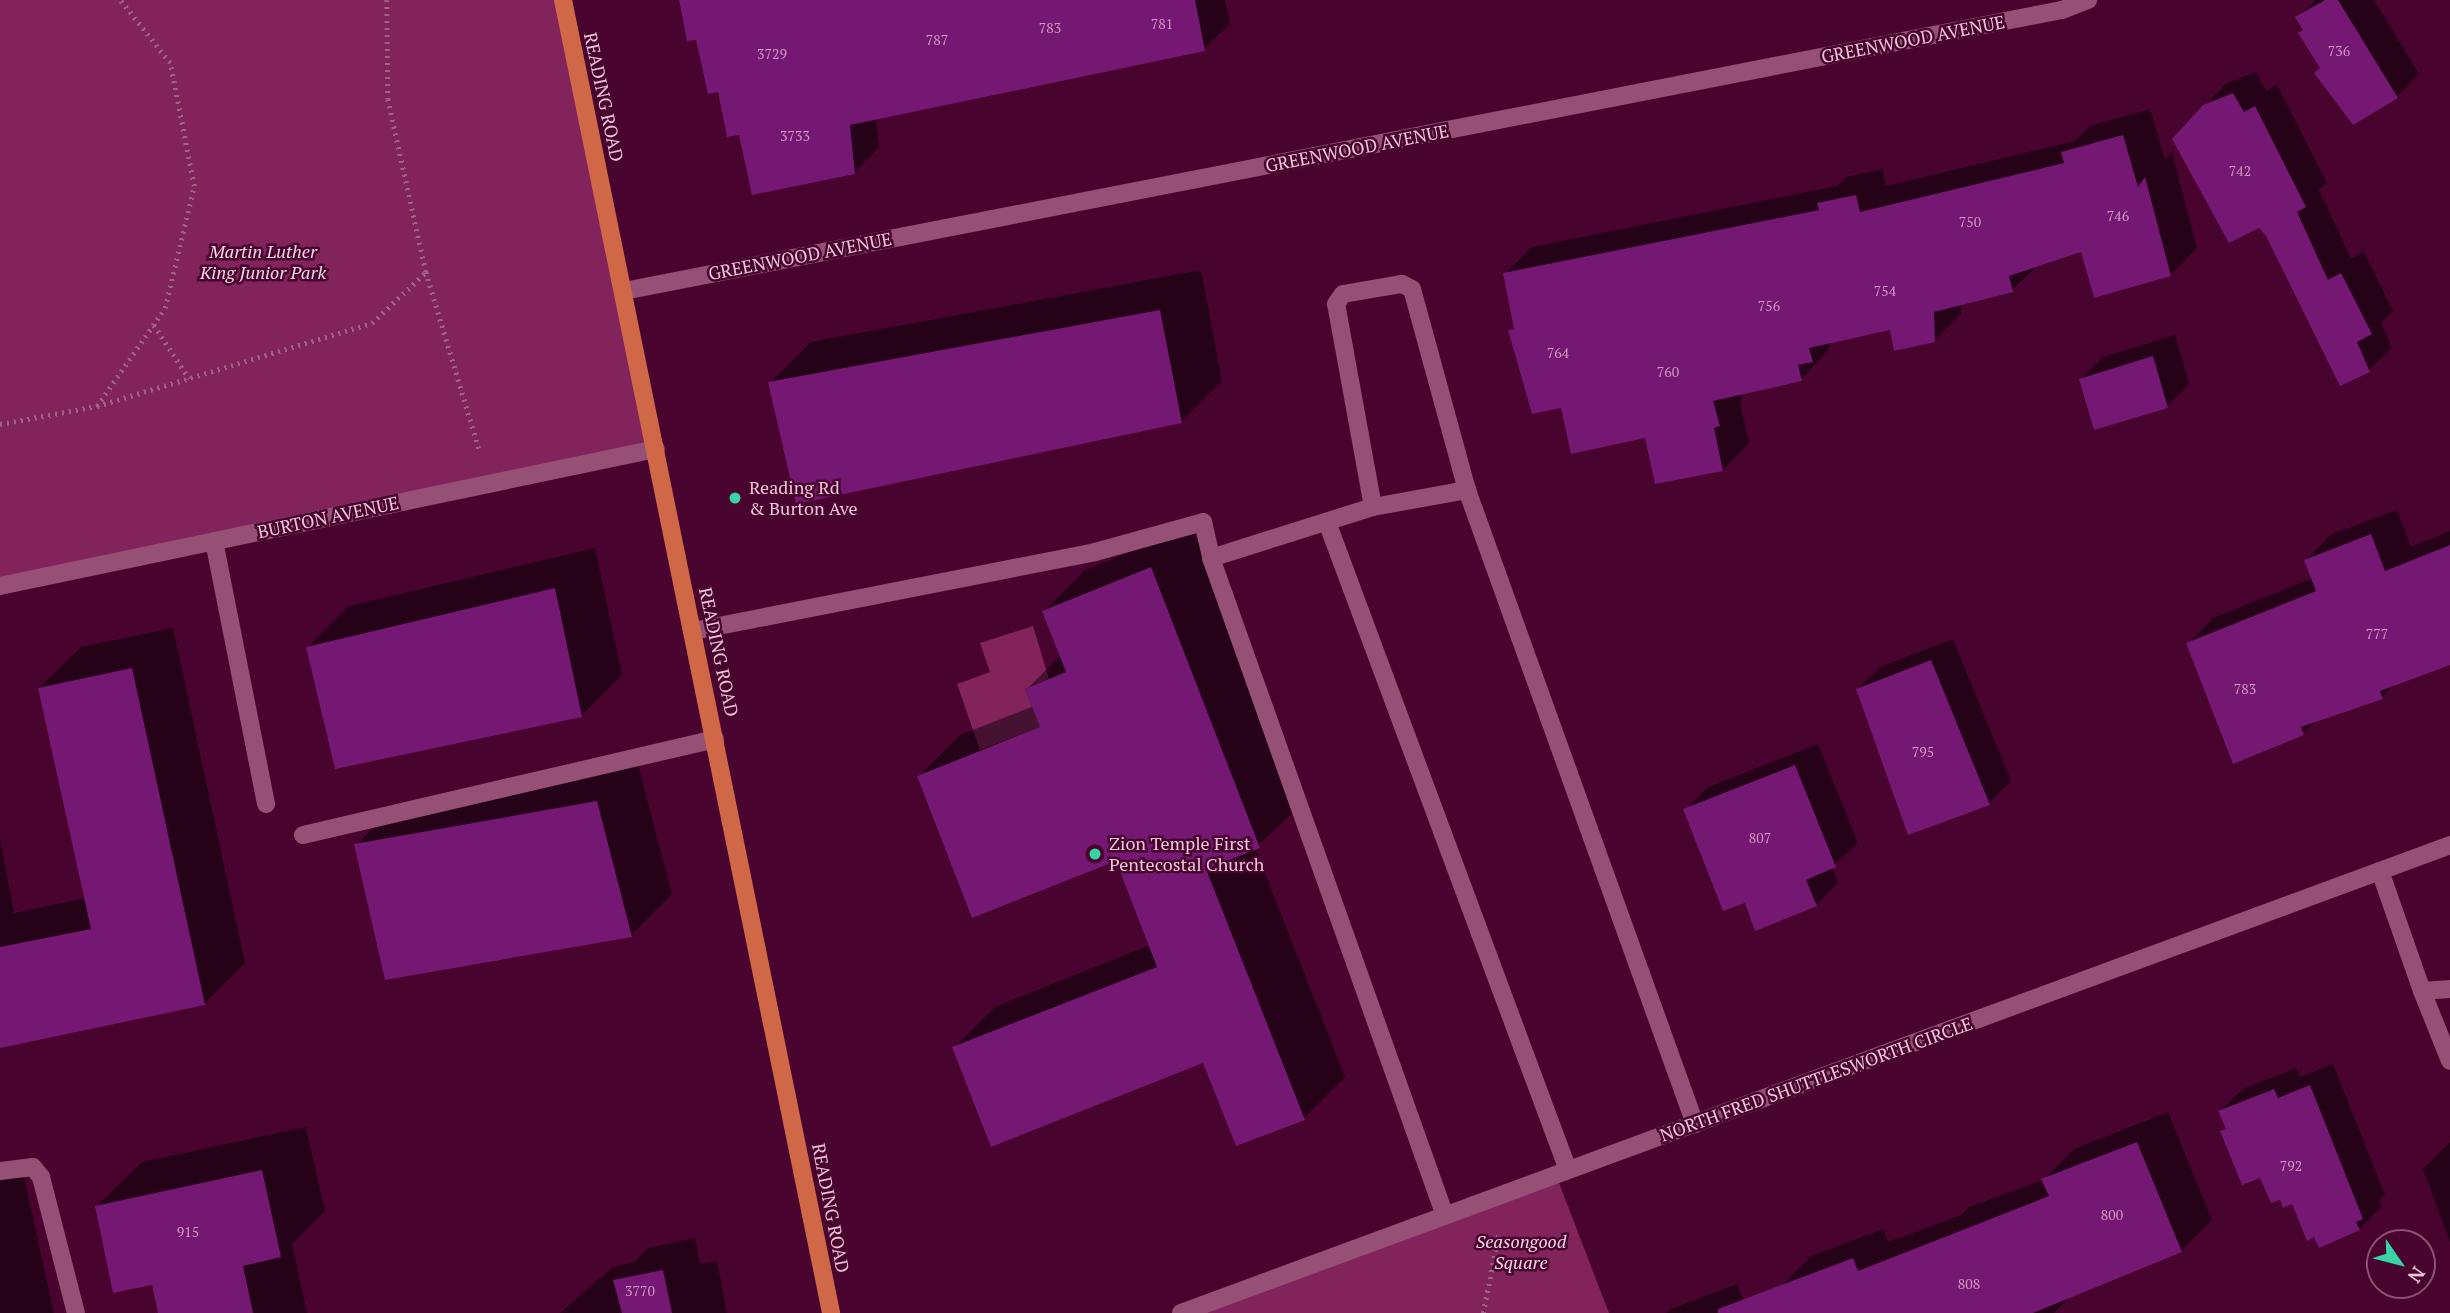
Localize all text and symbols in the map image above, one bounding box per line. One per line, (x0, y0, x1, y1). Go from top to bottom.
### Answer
street label: GREENWOOD AVENUE (1819, 11, 2007, 67)
house number: 781 (1151, 16, 1173, 32)
house number: 783 (1039, 20, 1061, 36)
street label: READING ROAD (580, 30, 628, 164)
house number: 787 (926, 32, 948, 48)
house number: 736 (2328, 43, 2350, 59)
house number: 3729 (757, 46, 787, 62)
street label: GREENWOOD AVENUE (1263, 120, 1451, 176)
house number: 3733 (780, 128, 810, 144)
house number: 742 (2229, 163, 2251, 179)
house number: 746 (2107, 208, 2129, 224)
house number: 750 (1959, 214, 1981, 230)
street label: GREENWOOD AVENUE (706, 228, 894, 284)
park label: Martin Luther King Junior Park (200, 241, 326, 284)
house number: 754 (1874, 283, 1896, 299)
house number: 756 (1758, 298, 1780, 314)
house number: 764 (1547, 345, 1569, 361)
house number: 760 (1657, 364, 1679, 380)
place label: Reading Rd & Burton Ave (749, 477, 858, 520)
marker: Reading Rd & Burton Ave (727, 490, 743, 506)
street label: BURTON AVENUE (255, 491, 401, 543)
street label: READING ROAD (695, 585, 743, 719)
house number: 777 (2366, 626, 2388, 642)
house number: 783 (2234, 681, 2256, 697)
house number: 795 (1912, 744, 1934, 760)
house number: 807 (1749, 830, 1771, 846)
place label: Zion Temple First Pentecostal Church (1109, 833, 1264, 876)
marker: Zion Temple First Pentecostal Church (1087, 846, 1103, 862)
street label: NORTH FRED SHUTTLESWORTH CIRCLE (1657, 1012, 1975, 1146)
street label: READING ROAD (808, 1141, 854, 1275)
house number: 792 (2280, 1158, 2302, 1174)
house number: 800 (2101, 1207, 2123, 1223)
house number: 915 (177, 1224, 199, 1240)
north arrow (2366, 1229, 2436, 1299)
park label: Seasongood Square (1476, 1231, 1566, 1274)
text: N (2403, 1262, 2431, 1288)
house number: 808 (1958, 1276, 1980, 1292)
house number: 3770 (625, 1283, 655, 1299)

